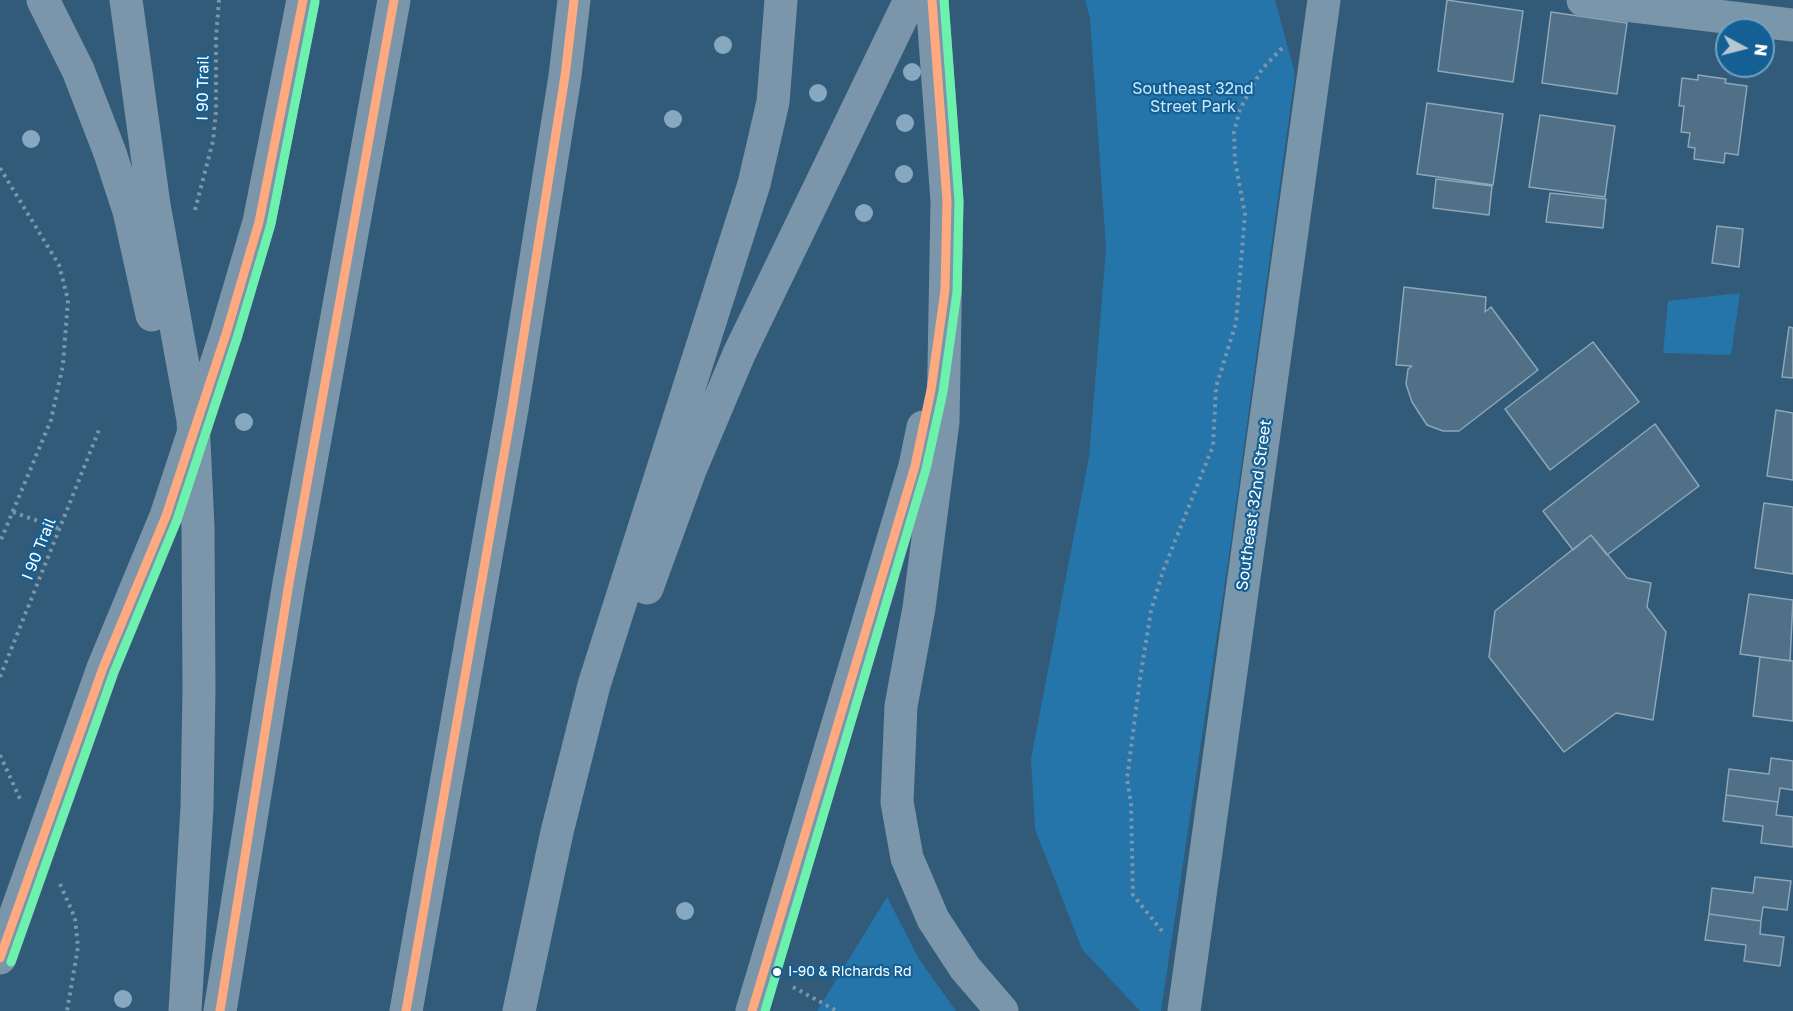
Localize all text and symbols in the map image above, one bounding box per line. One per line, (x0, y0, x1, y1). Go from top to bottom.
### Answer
north arrow (1715, 18, 1775, 78)
text: N (1750, 43, 1772, 57)
street label: I 90 Trail (193, 55, 213, 121)
park label: Southeast 32nd Street Park (1132, 79, 1254, 117)
street label: Southeast 32nd Street (1232, 418, 1276, 592)
street label: I 90 Trail (18, 515, 60, 583)
place label: I-90 & Richards Rd (788, 964, 912, 980)
marker: I-90 & Richards Rd (771, 966, 783, 978)

